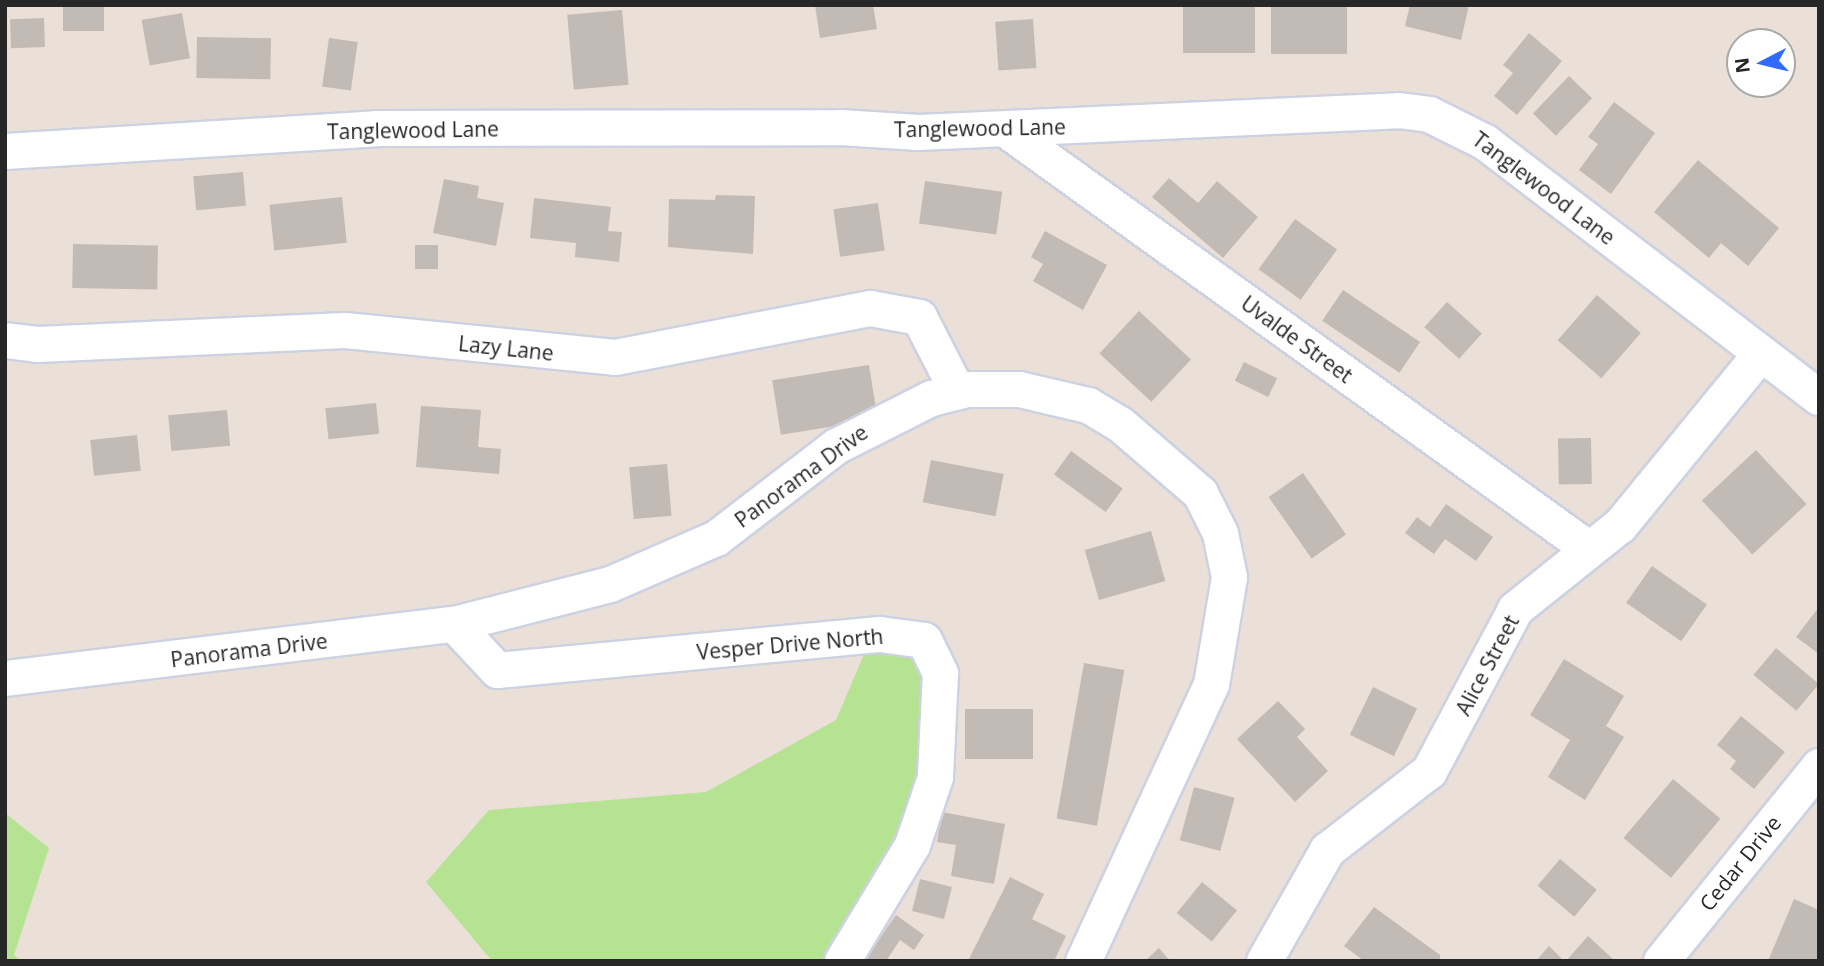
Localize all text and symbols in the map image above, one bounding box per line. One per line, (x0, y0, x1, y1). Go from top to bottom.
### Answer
north arrow (1726, 28, 1796, 98)
text: N (1728, 56, 1756, 75)
street label: Tanglewood Lane (894, 114, 1066, 142)
street label: Tanglewood Lane (327, 116, 499, 144)
street label: Tanglewood Lane (1468, 126, 1620, 250)
street label: Uvalde Street (1236, 290, 1358, 388)
street label: Lazy Lane (457, 330, 555, 366)
street label: Panorama Drive (730, 419, 872, 533)
street label: Alice Street (1450, 611, 1524, 719)
street label: Vesper Drive North (696, 623, 884, 665)
street label: Panorama Drive (169, 628, 329, 672)
street label: Cedar Drive (1694, 810, 1786, 916)

